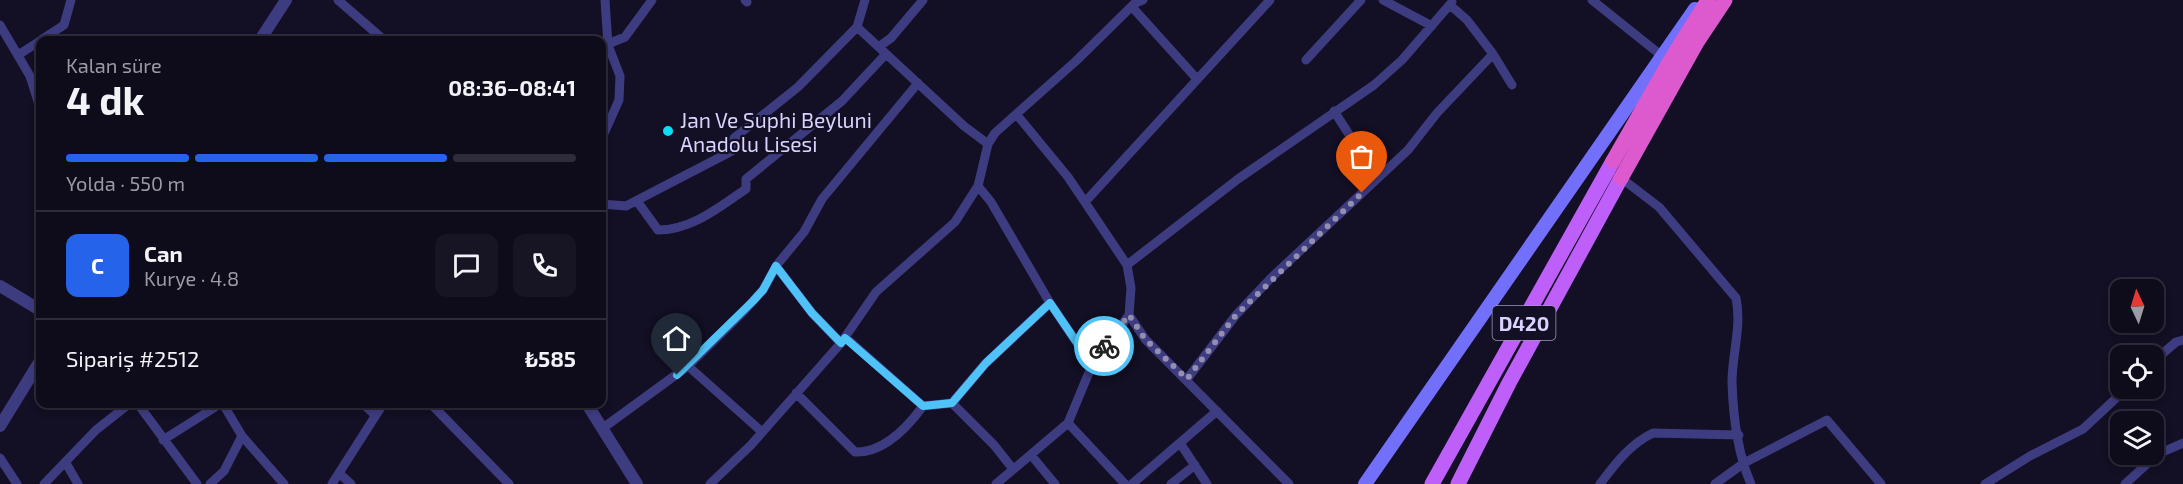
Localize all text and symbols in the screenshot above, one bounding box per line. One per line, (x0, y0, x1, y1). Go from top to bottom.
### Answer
text: Kalan süre (66, 53, 162, 77)
text: 08:36–08:41 (448, 74, 576, 100)
text: 4 dk (66, 76, 144, 123)
place label: Jan Ve Suphi Beyluni Anadolu Lisesi (680, 107, 872, 156)
marker: Jan Ve Suphi Beyluni Anadolu Lisesi (661, 124, 675, 138)
pin (1336, 131, 1387, 193)
icon: bag (1345, 140, 1378, 173)
text: Yolda · 550 m (66, 171, 185, 195)
button: chat (435, 234, 498, 297)
button: phone (513, 234, 576, 297)
text: Can (144, 240, 183, 266)
text: C (91, 252, 104, 278)
text: Kurye · 4.8 (144, 266, 239, 290)
north arrow (2110, 279, 2164, 333)
map controls (2110, 279, 2164, 465)
road number: D420 (1492, 306, 1556, 340)
pin (651, 313, 702, 375)
courier (1074, 316, 1134, 376)
icon: home (660, 322, 693, 355)
icon: bike (1088, 330, 1121, 363)
text: Sipariş #2512 (66, 345, 199, 371)
text: ₺585 (525, 345, 576, 371)
button: locate (2110, 345, 2164, 399)
button: layers (2110, 411, 2164, 465)

